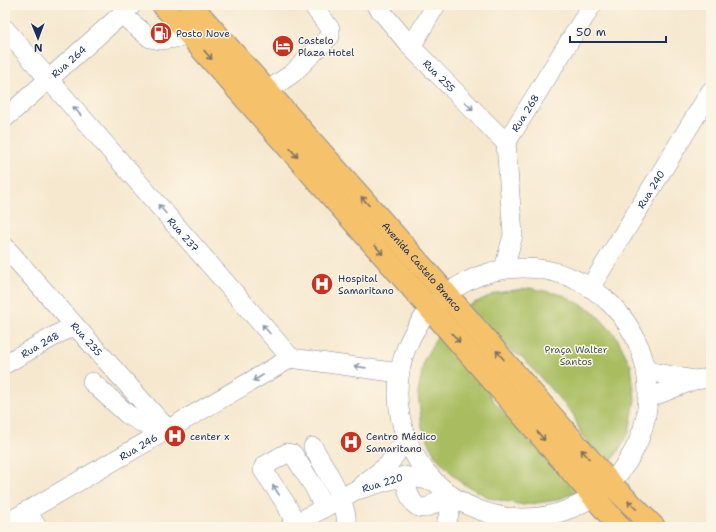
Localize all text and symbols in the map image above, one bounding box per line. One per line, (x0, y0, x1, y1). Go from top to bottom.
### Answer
north arrow (18, 18, 58, 58)
scale bar (570, 18, 666, 44)
fuel station icon: Posto Nove (148, 20, 174, 46)
text: 50 m (576, 24, 606, 40)
place label: Posto Nove (176, 27, 230, 40)
hotel icon: Castelo Plaza Hotel (270, 33, 296, 59)
place label: Castelo Plaza Hotel (298, 34, 354, 59)
text: N (33, 40, 43, 55)
street label: Rua 264 (48, 43, 89, 80)
one-way arrow (203, 50, 212, 60)
street label: Rua 255 (420, 57, 458, 95)
street label: Rua 268 (508, 91, 541, 134)
one-way arrow (464, 101, 474, 111)
one-way arrow (72, 106, 82, 116)
one-way arrow (289, 148, 298, 158)
street label: Rua 240 (634, 168, 667, 211)
one-way arrow (360, 196, 369, 207)
one-way arrow (158, 204, 167, 215)
street label: Rua 237 (165, 214, 202, 254)
street label: Avenida Castelo Branco (379, 219, 465, 314)
one-way arrow (375, 245, 384, 256)
hospital icon: Hospital Samaritano (309, 271, 335, 297)
place label: Hospital Samaritano (338, 272, 394, 297)
street label: Rua 235 (68, 319, 105, 359)
one-way arrow (261, 323, 270, 334)
street label: Rua 248 (18, 328, 61, 360)
one-way arrow (451, 332, 460, 343)
park label: Praça Walter Santos (545, 343, 608, 368)
one-way arrow (495, 350, 504, 360)
one-way arrow (354, 363, 367, 371)
one-way arrow (252, 374, 264, 382)
hospital icon: center x (162, 423, 188, 449)
hospital icon: Centro Médico Samaritano (338, 429, 364, 455)
street label: Rua 246 (117, 430, 160, 463)
place label: center x (190, 430, 229, 443)
place label: Centro Médico Samaritano (366, 430, 436, 455)
one-way arrow (536, 431, 546, 441)
one-way arrow (580, 448, 589, 459)
street label: Rua 220 (360, 470, 404, 495)
one-way arrow (272, 484, 280, 496)
one-way arrow (627, 500, 637, 510)

